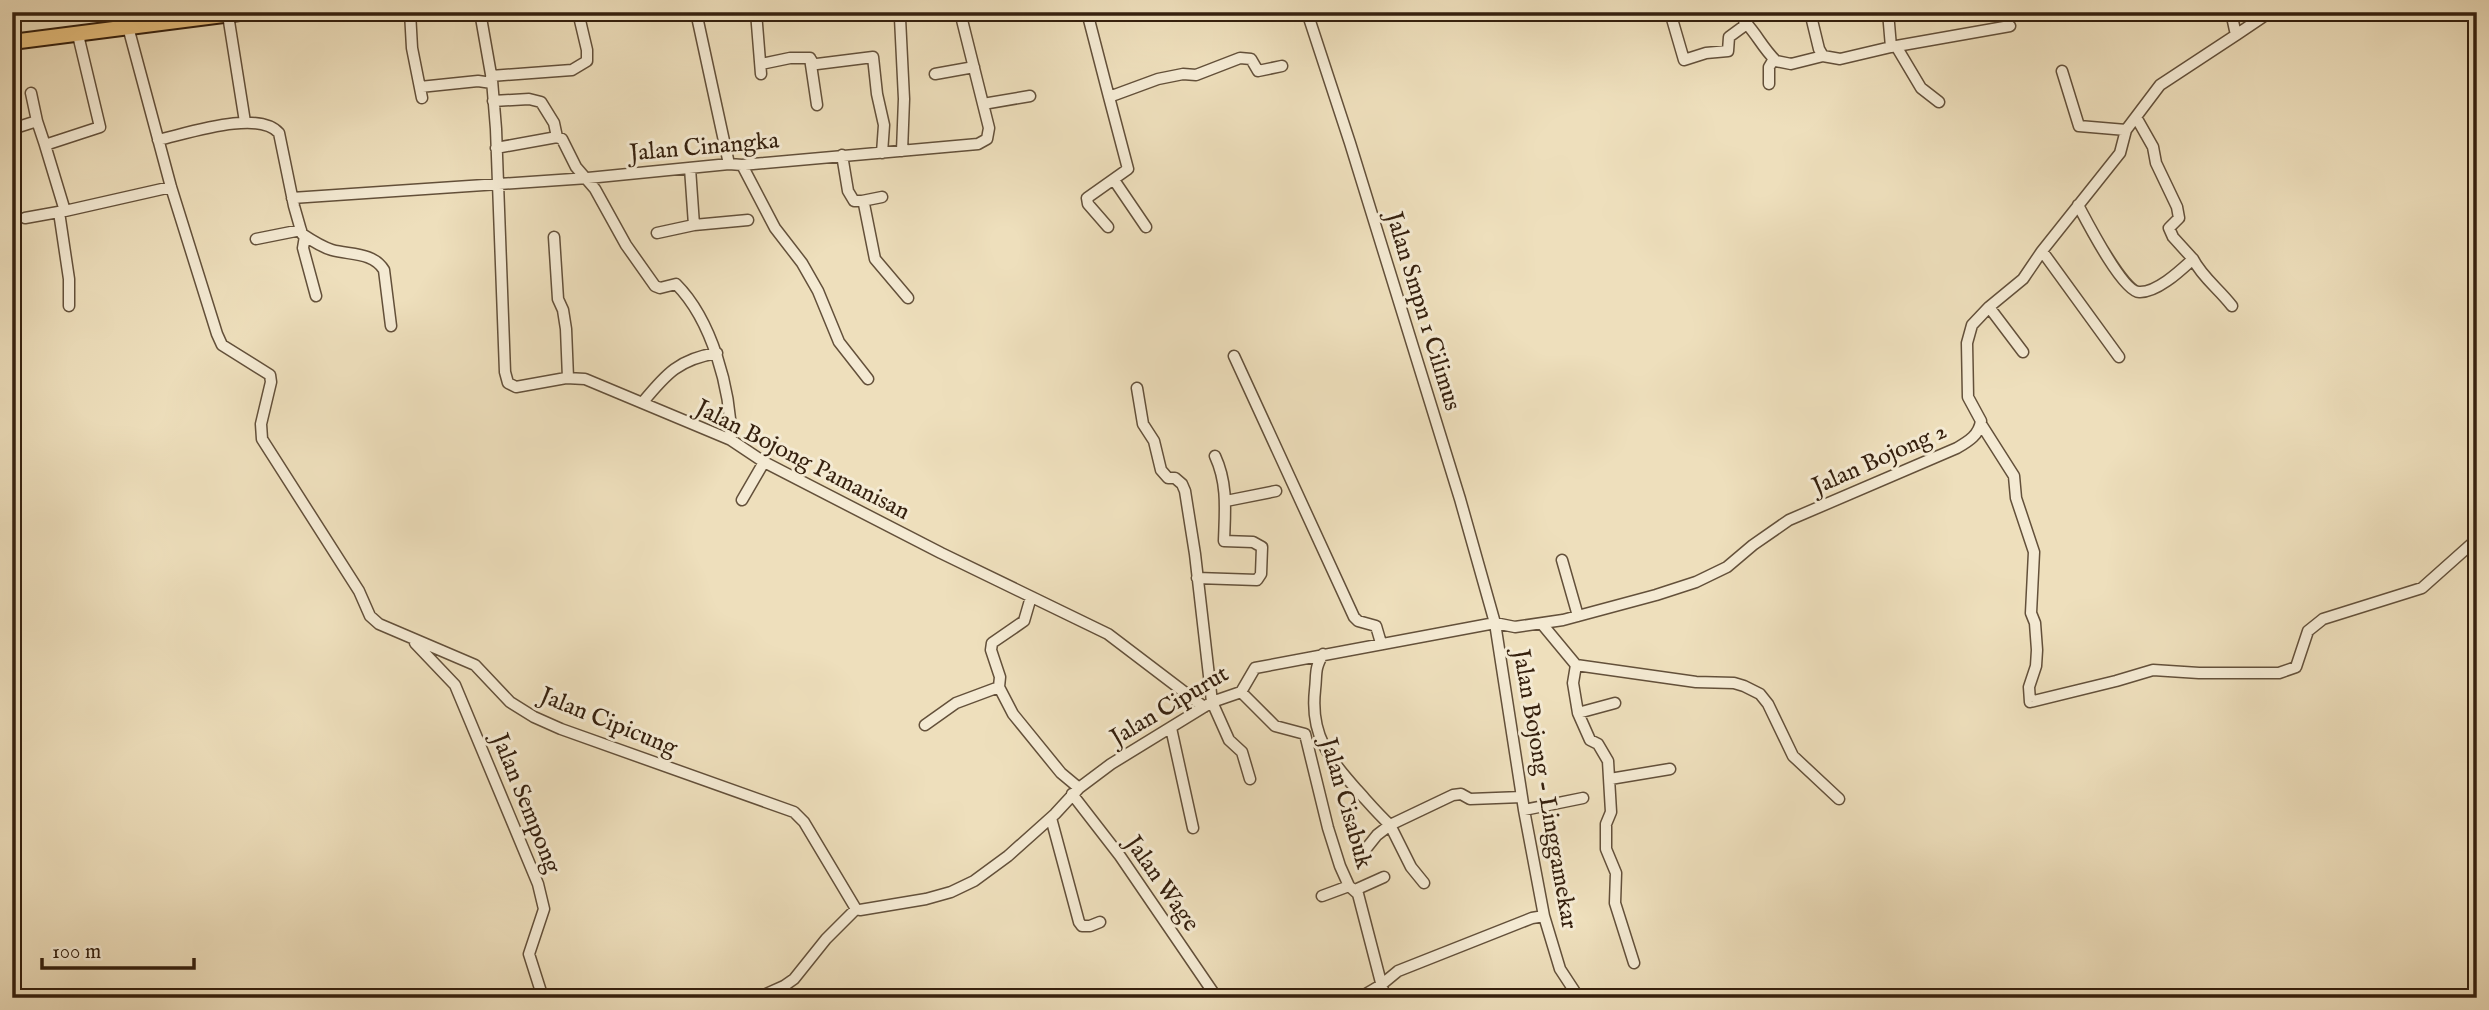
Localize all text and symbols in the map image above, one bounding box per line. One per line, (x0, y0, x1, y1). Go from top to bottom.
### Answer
street label: Jalan Cinangka (625, 125, 781, 170)
street label: Jalan Smpn 1 Cilimus (1377, 205, 1468, 415)
street label: Jalan Bojong Pamanisan (687, 391, 915, 528)
street label: Jalan Bojong 2 (1805, 416, 1952, 504)
street label: Jalan Bojong - Linggamekar (1504, 644, 1584, 932)
street label: Jalan Cipurut (1102, 659, 1235, 755)
street label: Jalan Cipicung (532, 680, 683, 764)
street label: Jalan Sempong (482, 726, 568, 879)
street label: Jalan Cisabuk (1311, 731, 1379, 873)
street label: Jalan Wage (1116, 827, 1206, 938)
scale bar (42, 926, 194, 970)
text: 100 m (52, 939, 101, 966)

